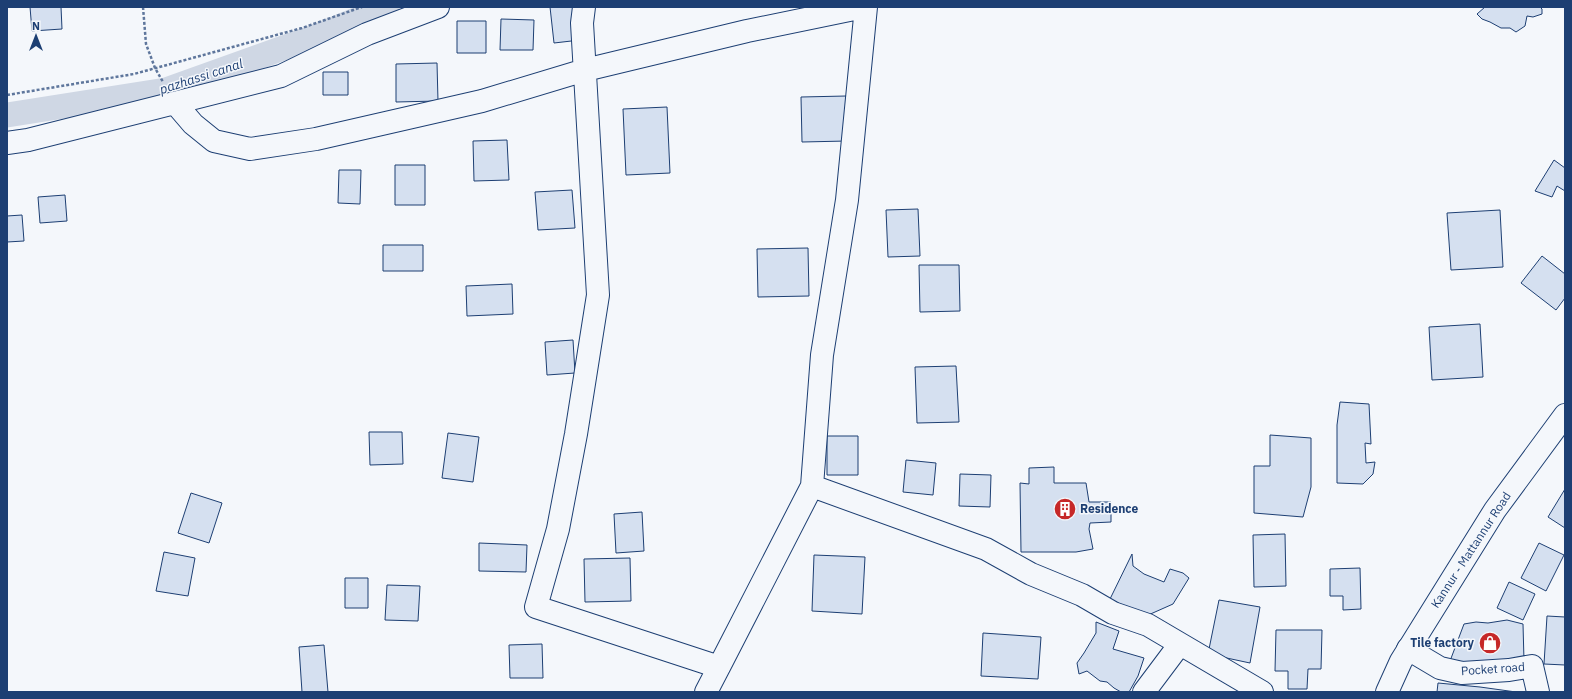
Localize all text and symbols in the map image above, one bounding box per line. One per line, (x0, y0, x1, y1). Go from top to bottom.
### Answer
north arrow (16, 16, 56, 56)
text: N (32, 19, 40, 33)
water label: pazhassi canal (156, 55, 246, 98)
street label: Kannur - Mattannur Road (1427, 489, 1514, 611)
building icon: Residence (1052, 496, 1078, 522)
place label: Residence (1080, 501, 1138, 516)
shop icon: Tile factory (1477, 630, 1503, 656)
place label: Tile factory (1410, 635, 1475, 650)
street label: Pocket road (1461, 659, 1525, 678)

